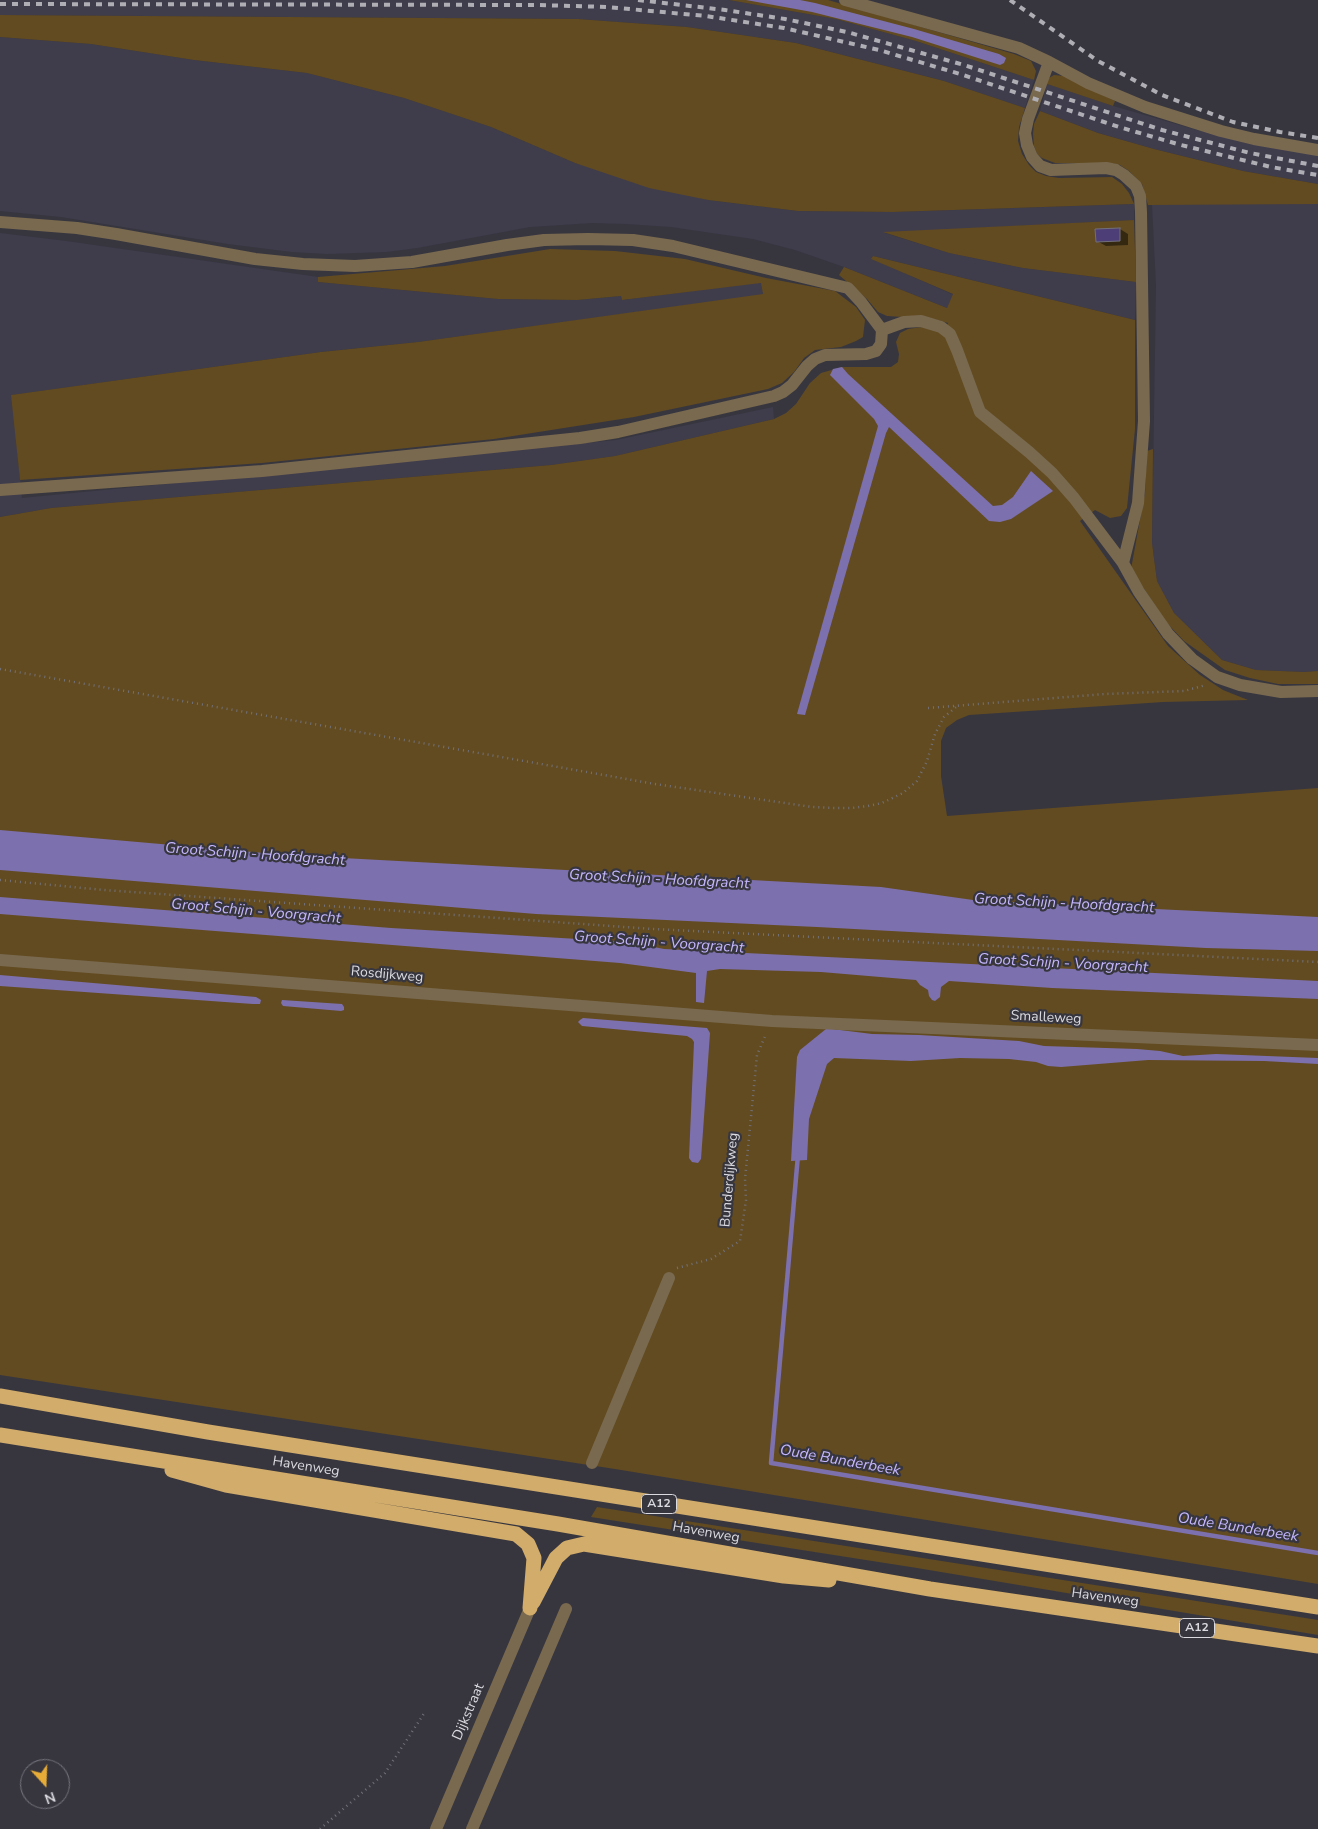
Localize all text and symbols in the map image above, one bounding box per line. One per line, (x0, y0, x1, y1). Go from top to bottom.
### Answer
water label: Groot Schijn - Hoofdgracht (164, 840, 346, 870)
water label: Groot Schijn - Hoofdgracht (568, 866, 750, 894)
water label: Groot Schijn - Hoofdgracht (973, 890, 1155, 918)
water label: Groot Schijn - Voorgracht (170, 896, 342, 928)
water label: Groot Schijn - Voorgracht (573, 928, 745, 958)
water label: Groot Schijn - Voorgracht (977, 951, 1149, 977)
street label: Rosdijkweg (350, 963, 424, 987)
street label: Smalleweg (1010, 1008, 1082, 1028)
street label: Bunderdijkweg (718, 1132, 742, 1228)
water label: Oude Bunderbeek (778, 1442, 902, 1480)
street label: Havenweg (271, 1453, 341, 1481)
road number: A12 (642, 1495, 676, 1514)
water label: Oude Bunderbeek (1176, 1510, 1300, 1546)
street label: Havenweg (671, 1519, 741, 1547)
street label: Havenweg (1070, 1585, 1140, 1611)
road number: A12 (1180, 1619, 1214, 1638)
street label: Dijkstraat (450, 1681, 488, 1743)
north arrow (20, 1759, 70, 1809)
text: N (42, 1787, 58, 1808)

